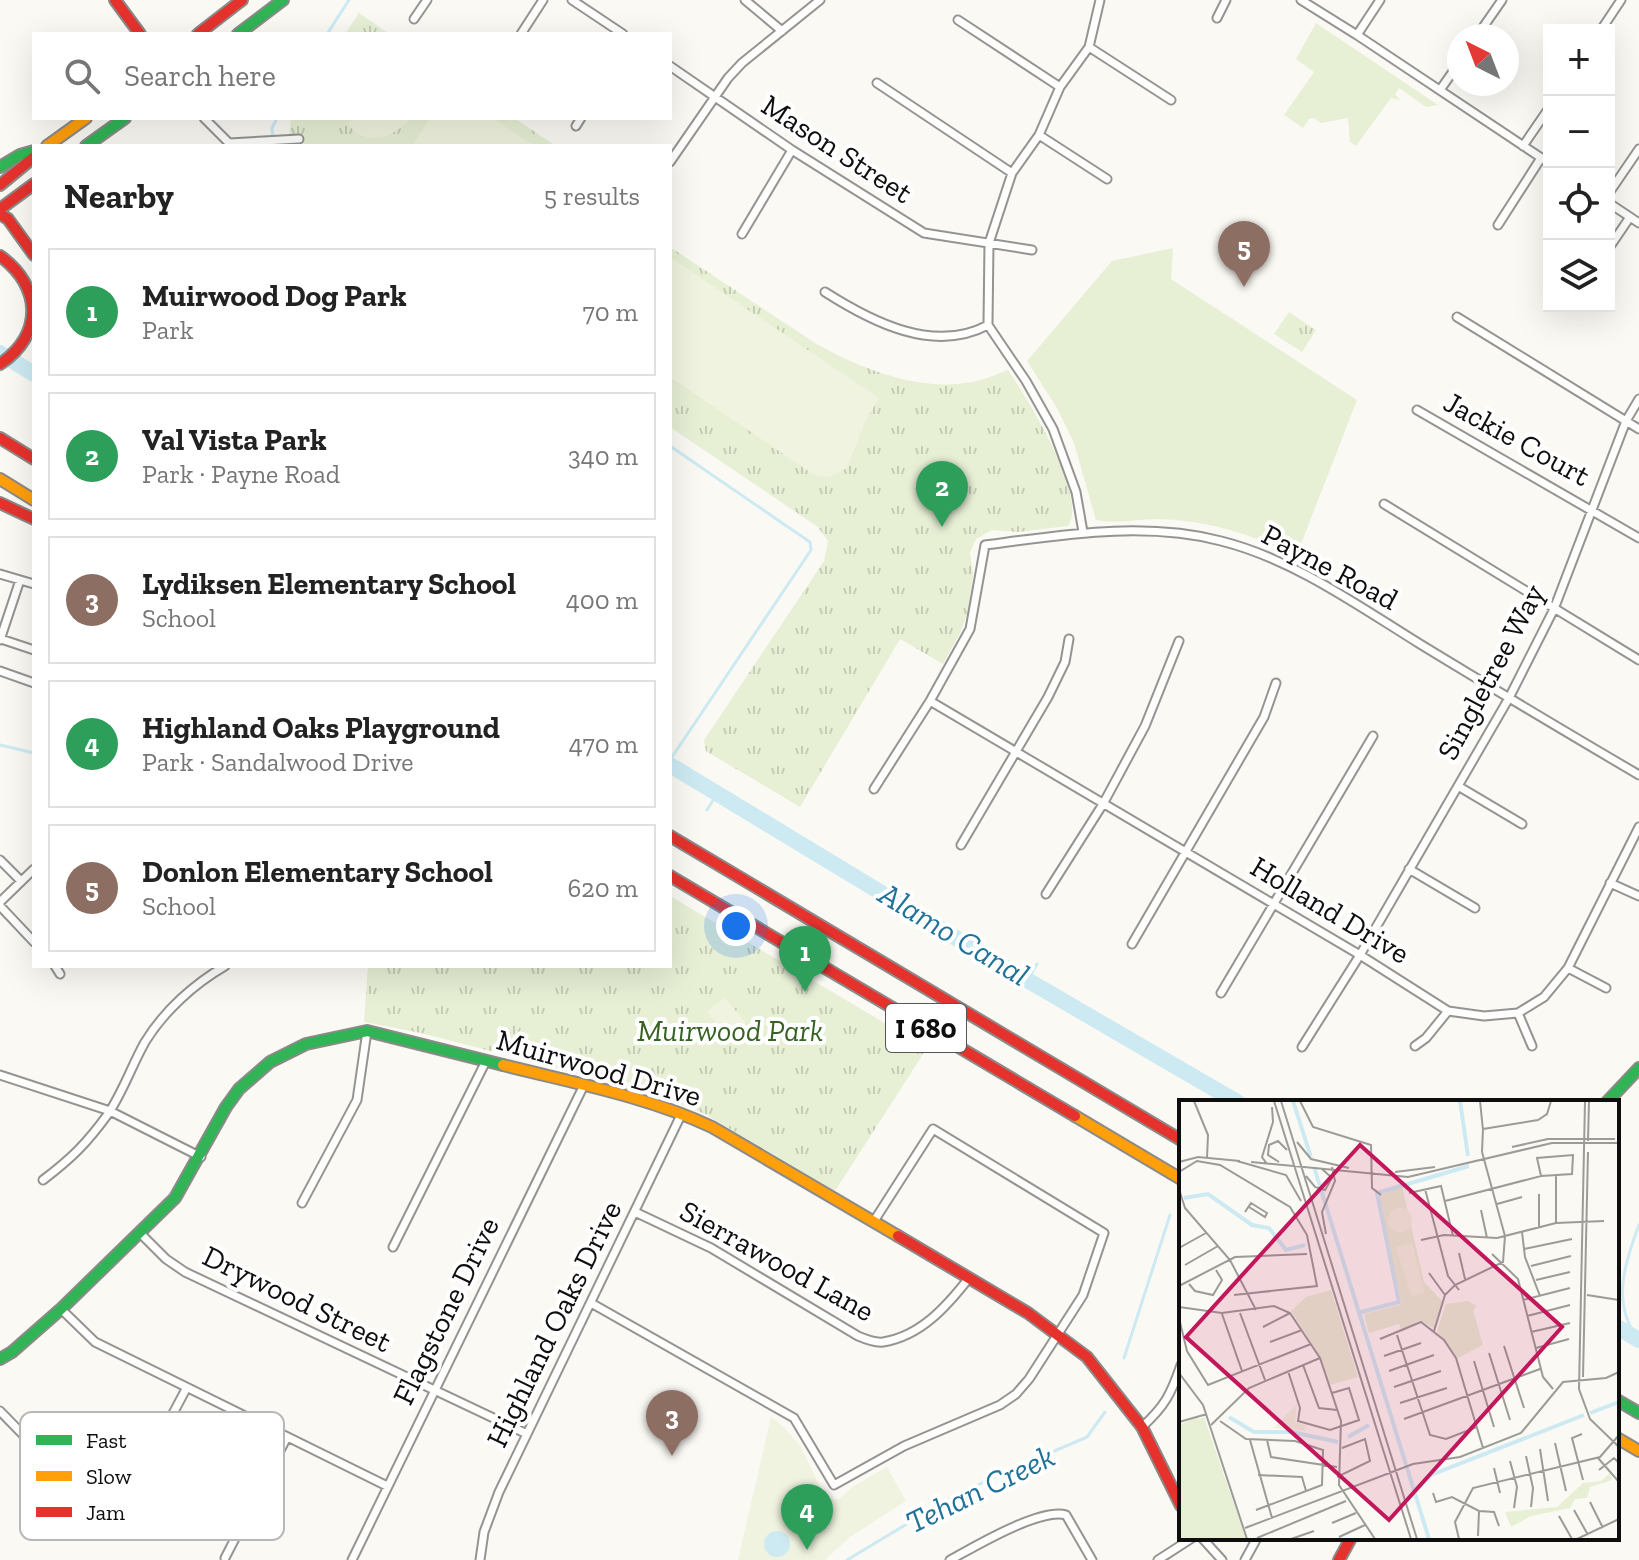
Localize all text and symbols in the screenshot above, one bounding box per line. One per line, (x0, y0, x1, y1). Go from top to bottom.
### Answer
north arrow (1447, 24, 1519, 96)
map controls (1543, 24, 1615, 312)
button: + (1543, 24, 1615, 96)
search box (32, 32, 672, 120)
icon: search (60, 54, 104, 98)
text: Search here (124, 58, 276, 94)
street label: Mason Street (755, 87, 919, 211)
button: − (1543, 96, 1615, 168)
button: locate (1543, 168, 1615, 240)
text: Nearby (64, 176, 174, 217)
text: 5 results (544, 180, 640, 212)
pin: 5 (1218, 221, 1270, 287)
button: layers (1543, 240, 1615, 312)
text: Muirwood Dog Park (142, 278, 407, 314)
text: 1 (87, 296, 97, 328)
text: 70 m (582, 296, 638, 328)
text: Park (142, 314, 194, 346)
street label: Jackie Court (1438, 384, 1596, 494)
text: Val Vista Park (142, 422, 327, 458)
text: 2 (85, 440, 99, 472)
text: 340 m (568, 440, 638, 472)
text: Park · Payne Road (142, 458, 340, 490)
pin: 2 (916, 461, 968, 527)
street label: Payne Road (1256, 516, 1405, 618)
text: Lydiksen Elementary School (142, 566, 516, 602)
street label: Singletree Way (1430, 577, 1553, 766)
text: 3 (85, 584, 99, 616)
text: 400 m (566, 584, 638, 616)
text: School (142, 602, 216, 634)
text: Highland Oaks Playground (142, 710, 500, 746)
text: 4 (85, 728, 99, 760)
text: 470 m (569, 728, 638, 760)
text: Park · Sandalwood Drive (142, 746, 414, 778)
street label: Holland Drive (1244, 849, 1416, 971)
text: Donlon Elementary School (142, 854, 493, 890)
text: 5 (85, 872, 99, 904)
text: 620 m (567, 872, 638, 904)
water label: Alamo Canal (871, 874, 1036, 994)
text: School (142, 890, 216, 922)
your location (716, 906, 756, 946)
pin: 1 (779, 926, 831, 992)
road number: I 680 (886, 1004, 966, 1052)
park label: Muirwood Park (637, 1013, 823, 1049)
street label: Muirwood Drive (493, 1022, 705, 1114)
inset map (1179, 1100, 1619, 1540)
street label: Sierrawood Lane (674, 1193, 880, 1329)
street label: Highland Oaks Drive (479, 1195, 629, 1453)
street label: Flagstone Drive (385, 1211, 507, 1411)
street label: Drywood Street (197, 1238, 397, 1360)
pin: 3 (646, 1390, 698, 1456)
legend (20, 1412, 284, 1540)
text: Fast (86, 1427, 127, 1454)
water label: Tehan Creek (900, 1437, 1060, 1541)
text: Slow (86, 1463, 132, 1490)
pin: 4 (781, 1484, 833, 1550)
text: Jam (86, 1499, 125, 1526)

